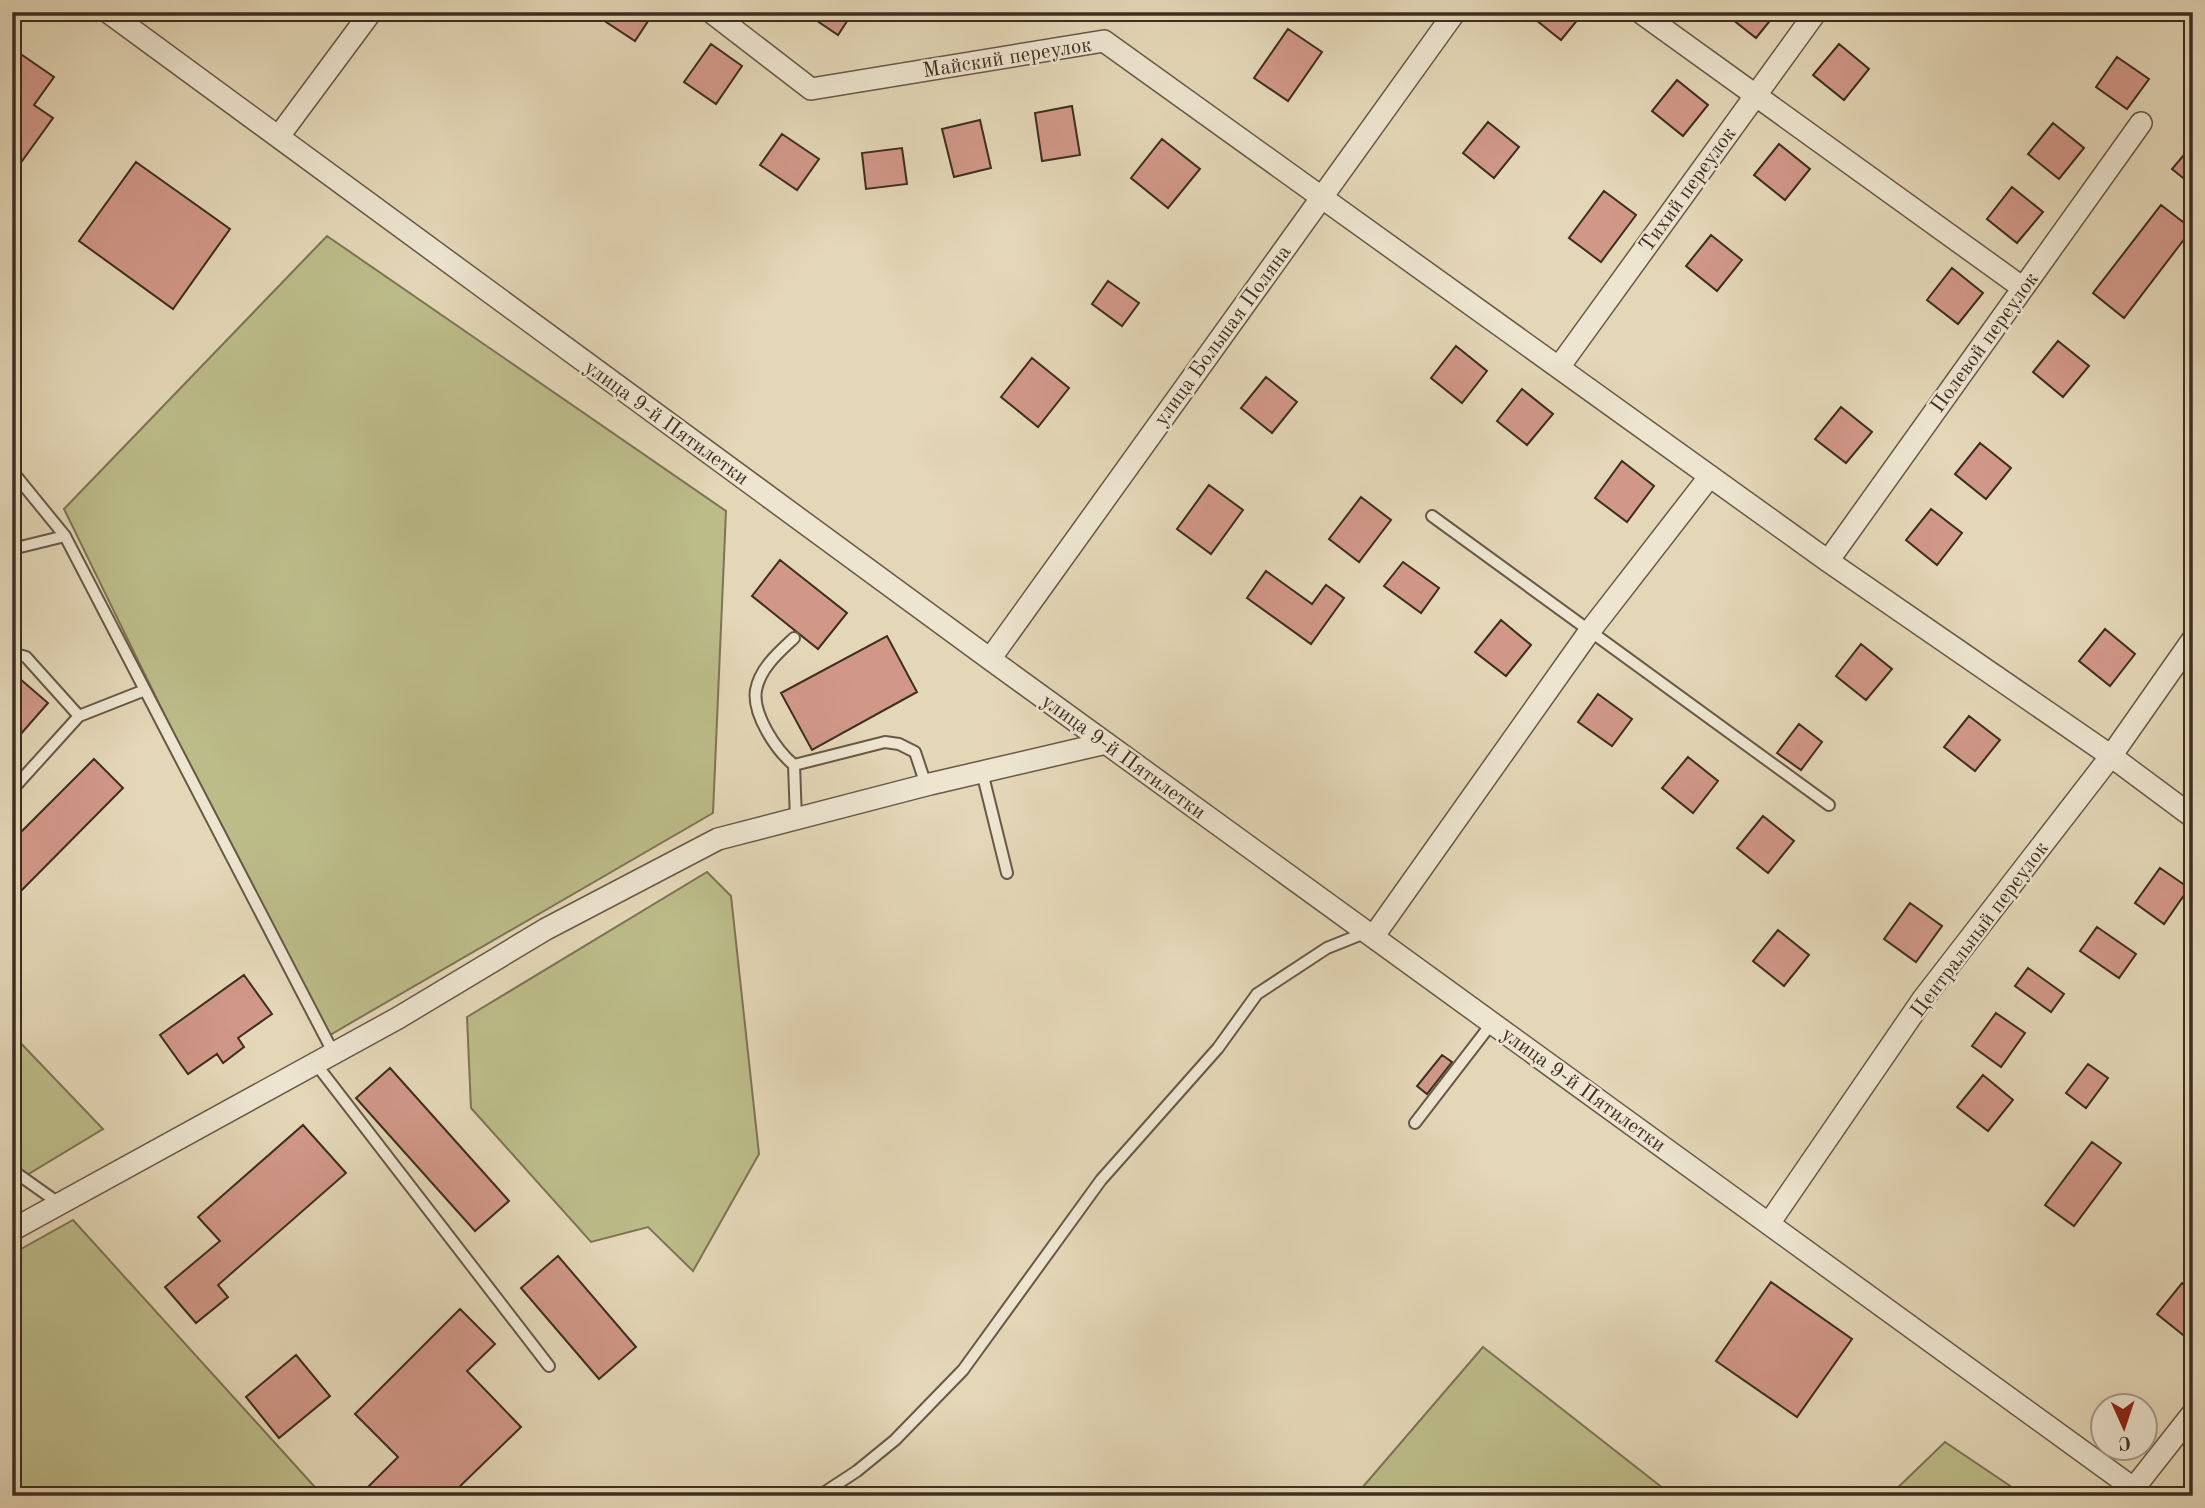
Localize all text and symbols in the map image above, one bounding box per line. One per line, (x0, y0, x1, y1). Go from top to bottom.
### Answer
street label: Майский переулок (921, 35, 1094, 82)
street label: Тихий переулок (1636, 123, 1741, 256)
street label: улица Большая Поляна (1151, 242, 1296, 430)
street label: Полевой переулок (1927, 268, 2043, 417)
street label: улица 9-й Пятилетки (580, 357, 752, 490)
street label: улица 9-й Пятилетки (1037, 691, 1209, 824)
street label: Центральный переулок (1907, 838, 2053, 1022)
street label: улица 9-й Пятилетки (1497, 1024, 1669, 1157)
north arrow (2090, 1392, 2160, 1462)
text: С (2118, 1432, 2132, 1451)

